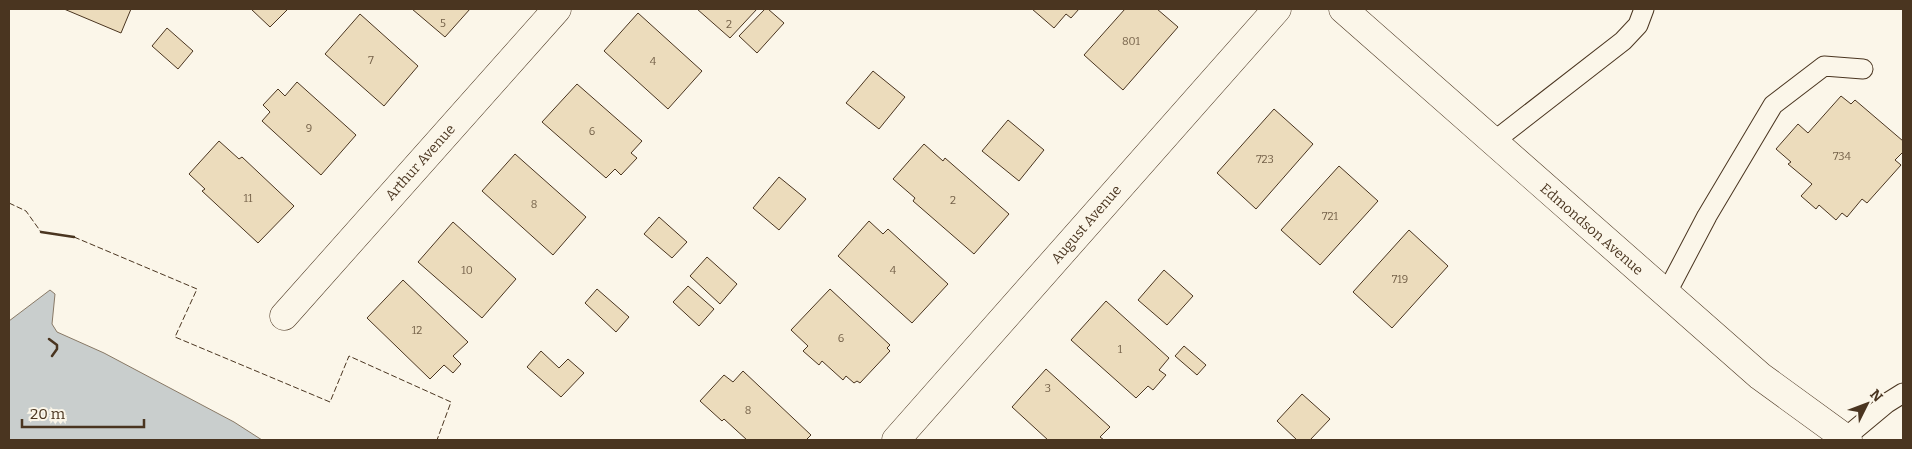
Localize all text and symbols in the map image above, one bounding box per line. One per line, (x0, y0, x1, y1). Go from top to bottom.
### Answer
house number: 5 (440, 17, 446, 30)
house number: 2 (726, 18, 732, 31)
house number: 801 (1122, 35, 1141, 48)
house number: 7 (368, 54, 374, 67)
house number: 4 (650, 55, 657, 68)
street label: Arthur Avenue (382, 121, 459, 204)
house number: 9 (306, 122, 312, 135)
house number: 6 (589, 125, 595, 138)
house number: 734 (1833, 150, 1852, 163)
house number: 723 (1256, 153, 1274, 166)
street label: Edmondson Avenue (1537, 180, 1647, 279)
street label: August Avenue (1048, 182, 1125, 267)
house number: 11 (244, 192, 253, 205)
house number: 2 (950, 194, 956, 207)
house number: 8 (531, 198, 537, 211)
house number: 721 (1322, 210, 1338, 223)
house number: 10 (461, 264, 473, 277)
house number: 4 (890, 264, 897, 277)
house number: 719 (1392, 273, 1408, 286)
house number: 12 (412, 324, 422, 337)
house number: 6 (838, 332, 844, 345)
house number: 1 (1118, 343, 1123, 356)
north arrow (1842, 379, 1892, 429)
house number: 3 (1045, 382, 1051, 395)
text: N (1866, 386, 1886, 405)
scale bar (22, 396, 145, 428)
house number: 8 (745, 404, 751, 417)
text: 20 m (30, 405, 66, 423)

